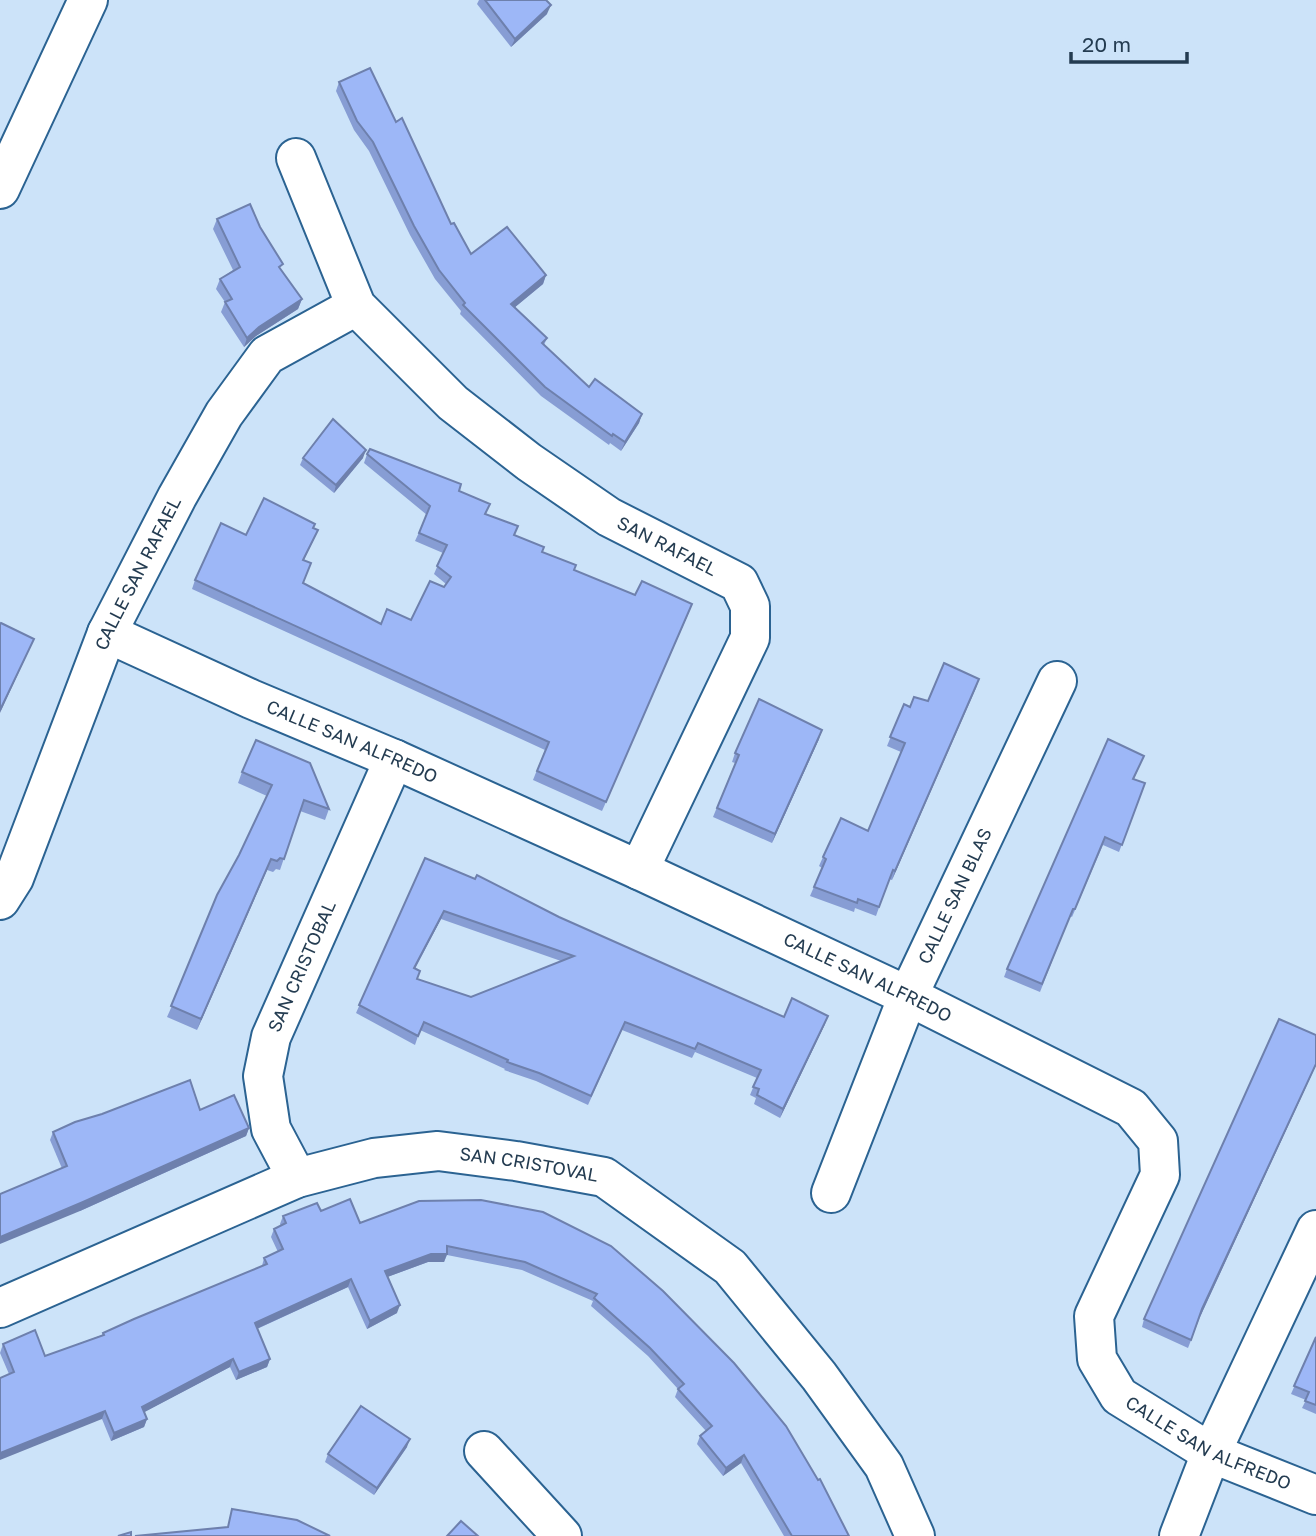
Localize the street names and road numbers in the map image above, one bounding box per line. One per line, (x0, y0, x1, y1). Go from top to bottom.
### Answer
street label: CALLE SAN RAFAEL (90, 493, 185, 653)
street label: SAN RAFAEL (614, 511, 721, 580)
street label: CALLE SAN ALFREDO (263, 695, 441, 787)
street label: CALLE SAN BLAS (913, 824, 996, 967)
street label: SAN CRISTOBAL (263, 897, 340, 1035)
street label: CALLE SAN ALFREDO (780, 927, 956, 1026)
street label: SAN CRISTOVAL (459, 1142, 600, 1186)
street label: CALLE SAN ALFREDO (1122, 1391, 1294, 1494)

